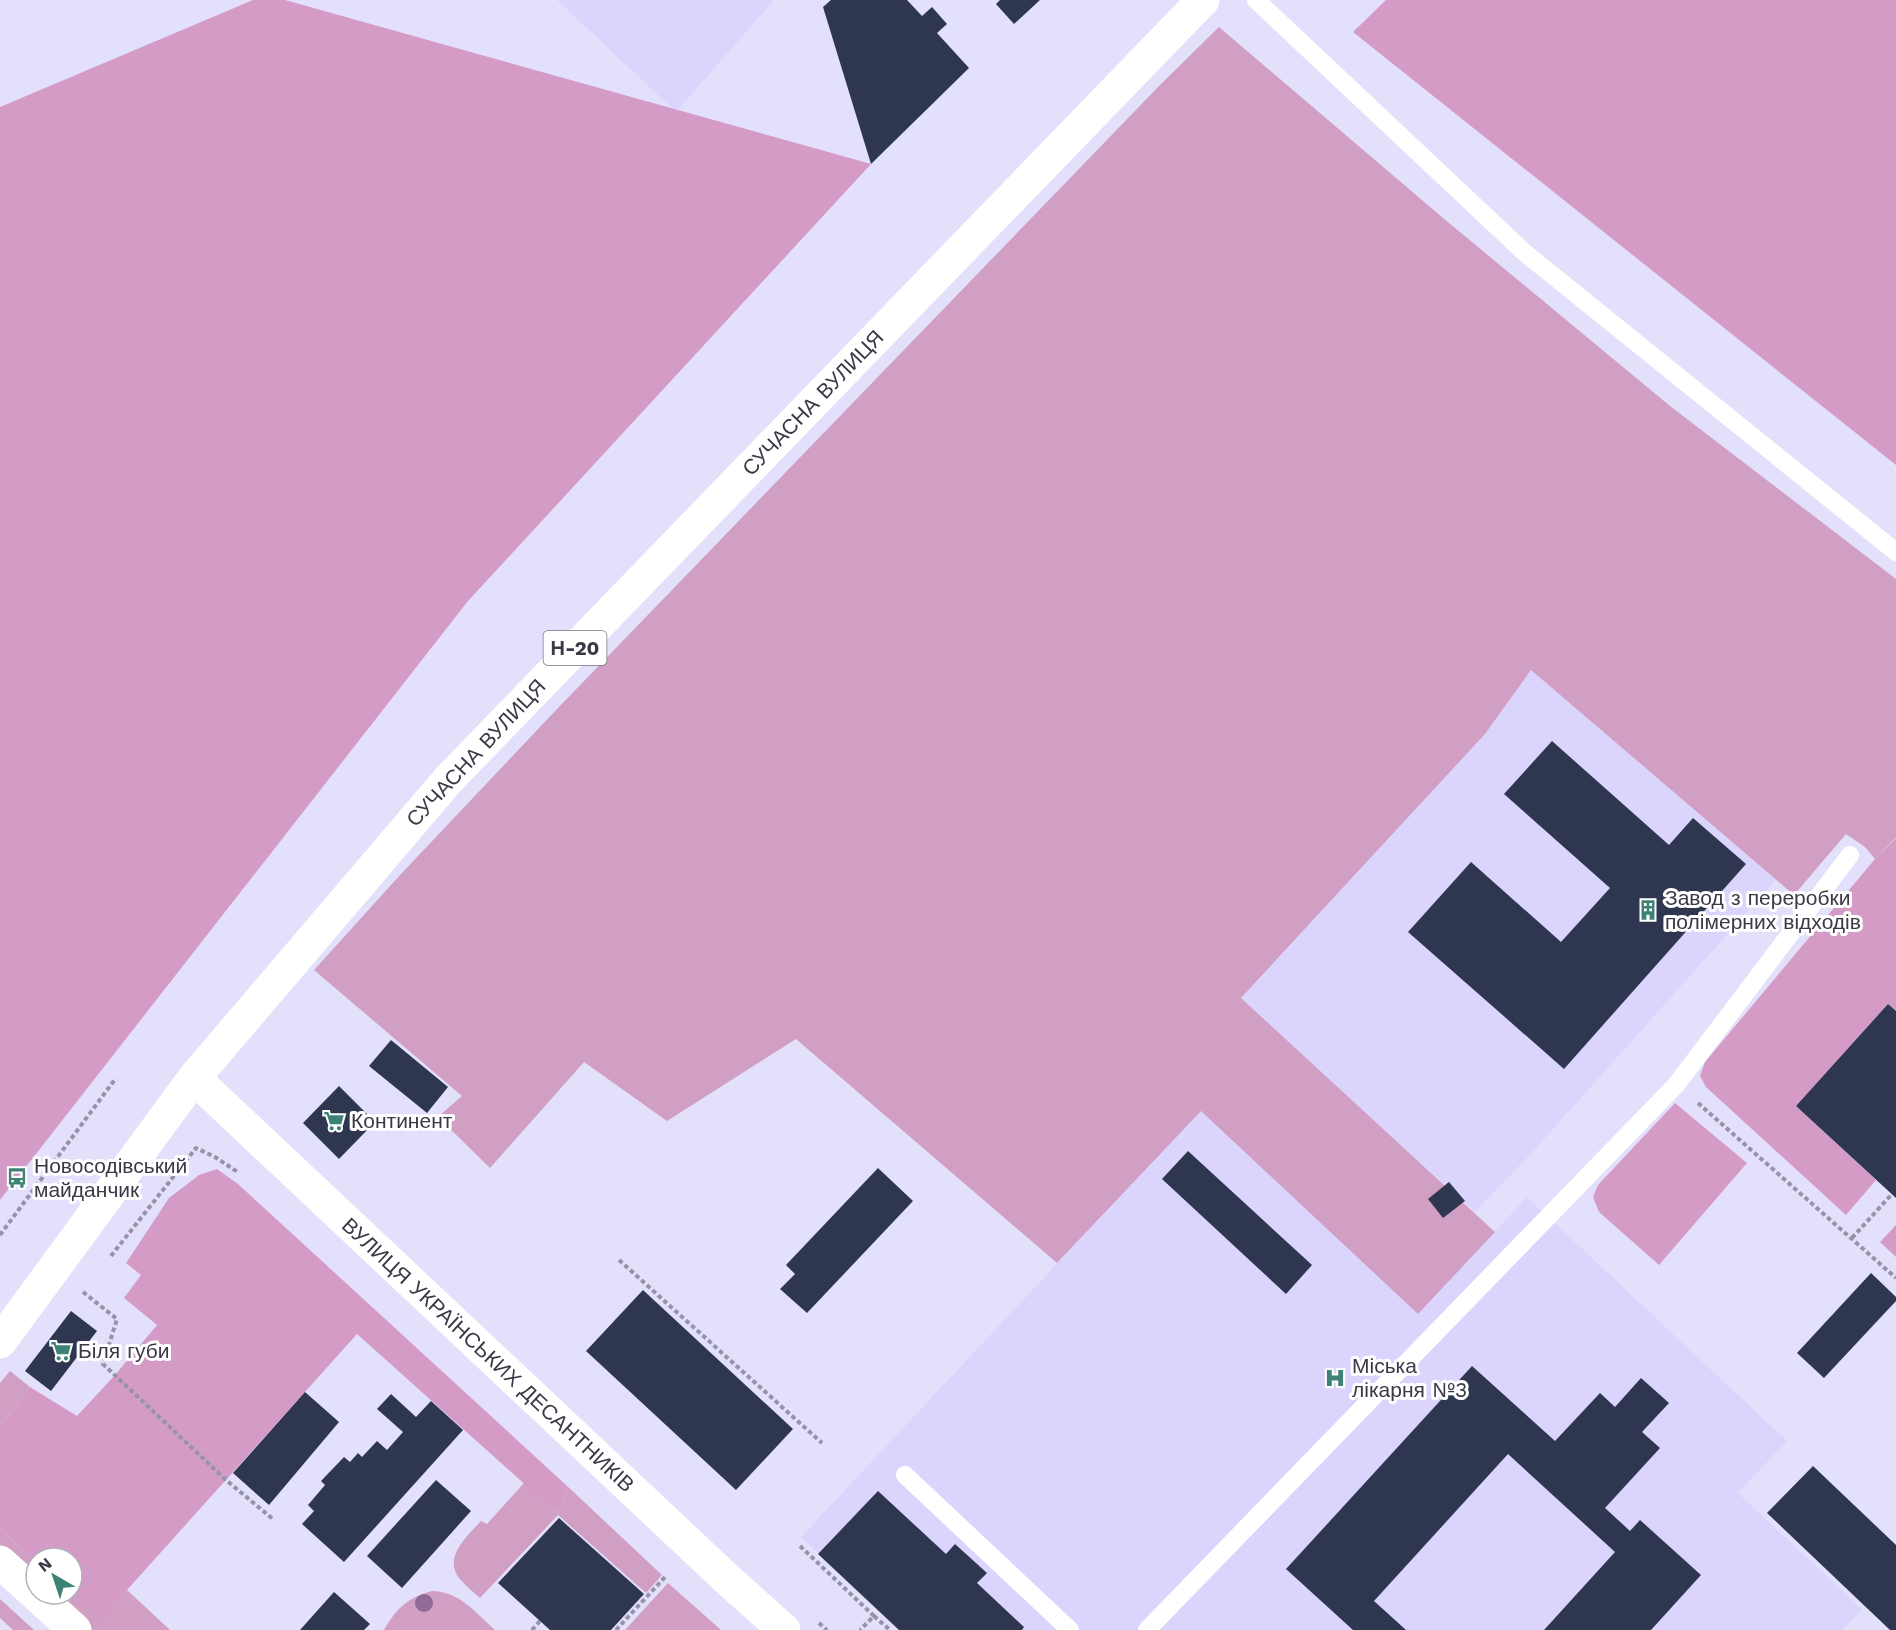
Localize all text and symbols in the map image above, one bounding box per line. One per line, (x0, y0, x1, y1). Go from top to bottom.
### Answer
street label: СУЧАСНА ВУЛИЦЯ (737, 325, 888, 481)
road number: Н-20 (544, 631, 606, 665)
street label: СУЧАСНА ВУЛИЦЯ (401, 674, 550, 832)
place label: Завод з переробки полімерних відходів (1665, 885, 1861, 934)
building icon: Завод з переробки полімерних відходів (1636, 898, 1660, 922)
place label: Континент (351, 1108, 453, 1133)
supermarket icon: Континент (322, 1109, 346, 1133)
place label: Новосодівський майданчик (34, 1153, 187, 1202)
bus stop icon: Новосодівський майданчик (5, 1166, 29, 1190)
street label: ВУЛИЦЯ УКРАЇНСЬКИХ ДЕСАНТНИКІВ (337, 1212, 640, 1497)
place label: Біля губи (78, 1338, 169, 1363)
supermarket icon: Біля губи (49, 1339, 73, 1363)
place label: Міська лікарня №3 (1352, 1353, 1467, 1402)
hospital icon: Міська лікарня №3 (1323, 1366, 1347, 1390)
north arrow (24, 1546, 84, 1606)
text: N (34, 1554, 55, 1576)

